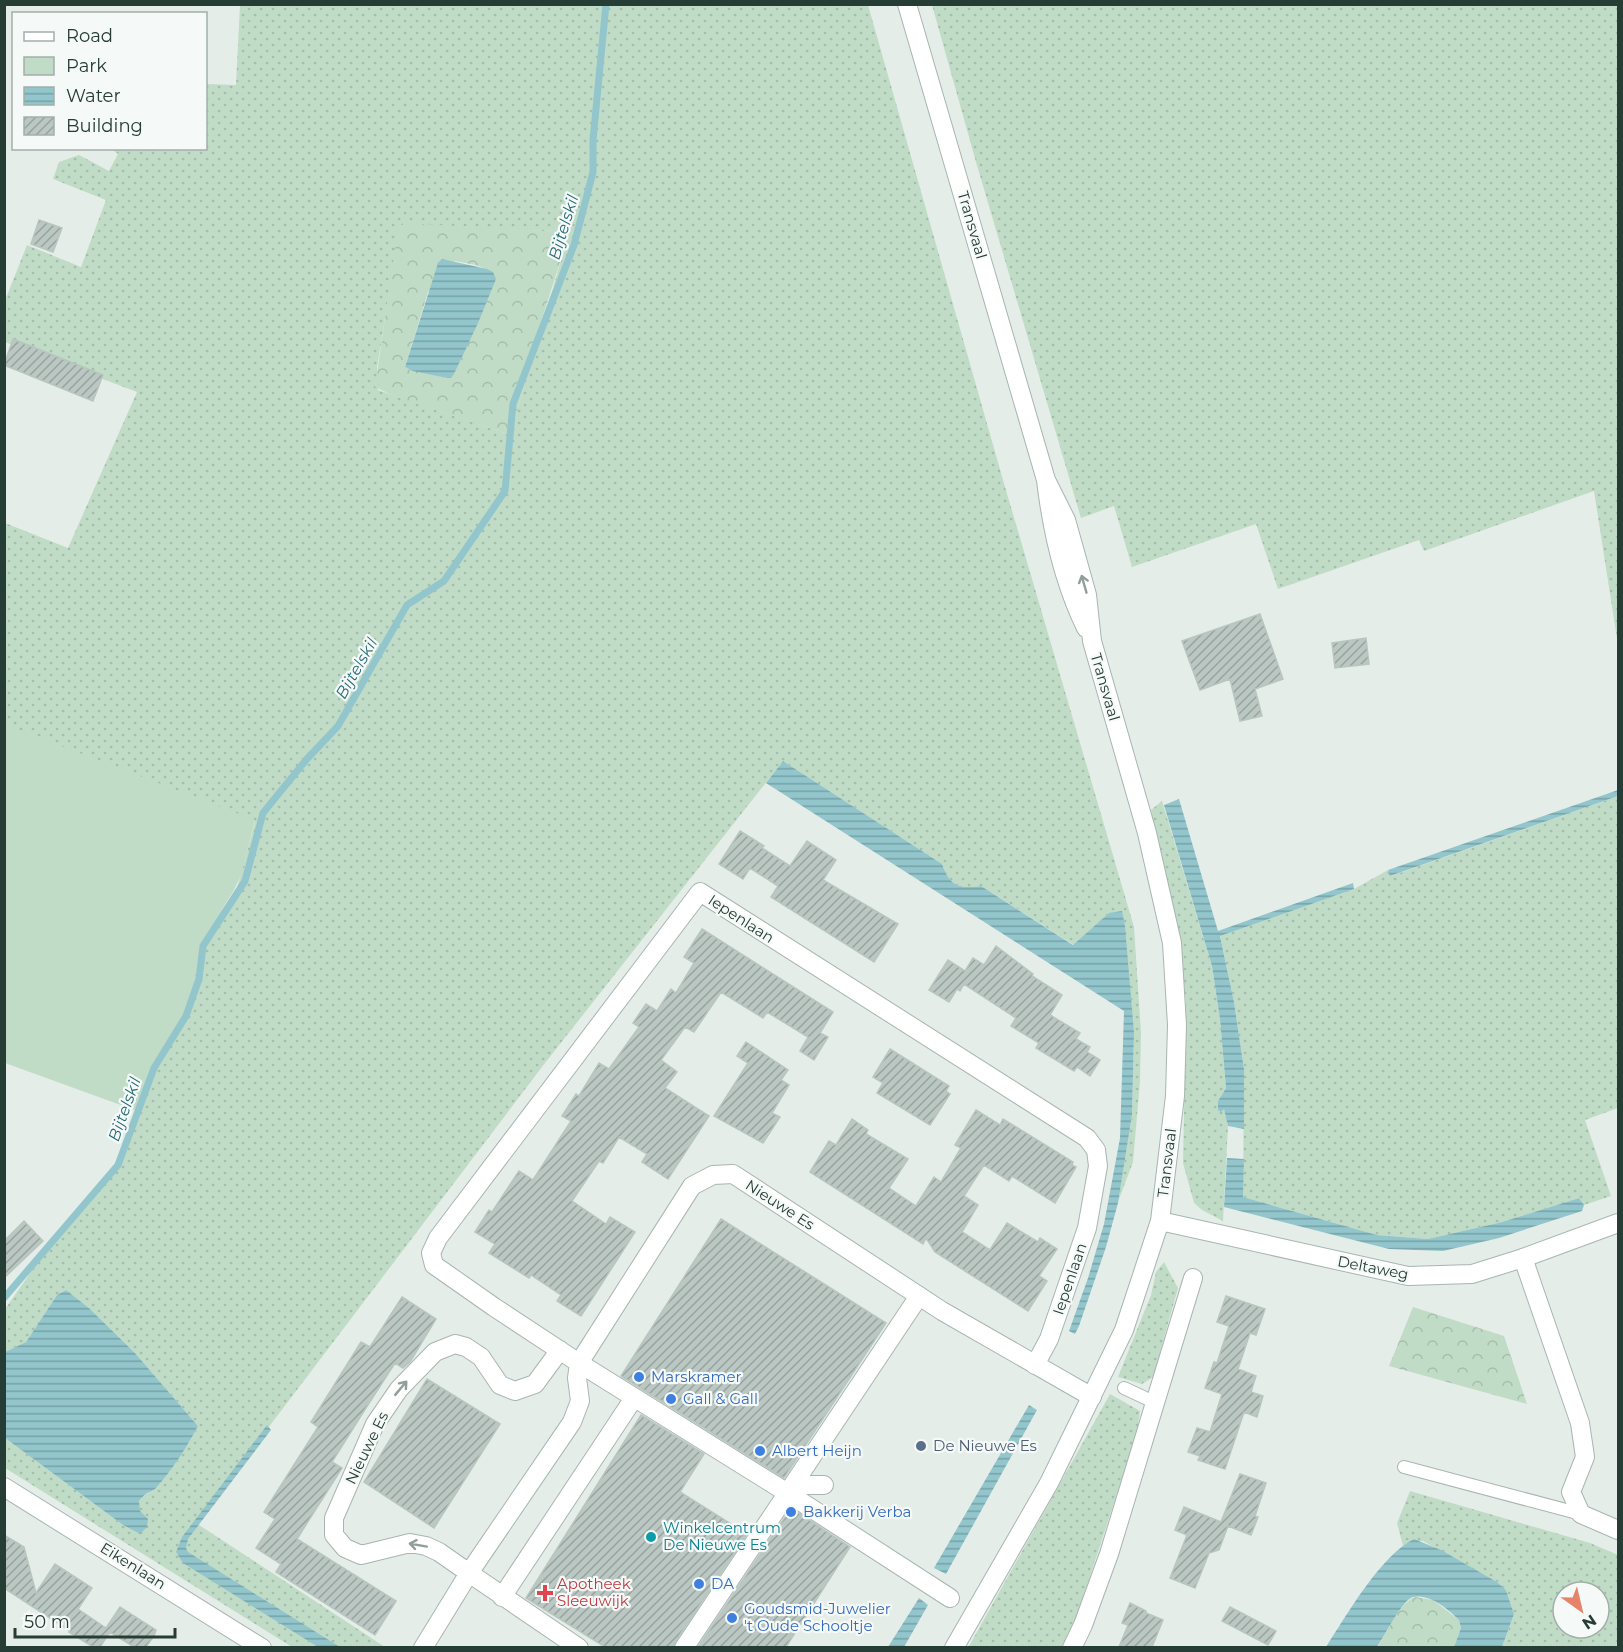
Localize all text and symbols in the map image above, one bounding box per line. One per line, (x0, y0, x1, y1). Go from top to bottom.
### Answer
legend (12, 12, 207, 150)
text: Road (66, 25, 113, 47)
text: Park (66, 55, 107, 77)
text: Water (66, 85, 121, 107)
text: Building (66, 115, 143, 137)
street label: Transvaal (954, 189, 991, 261)
water label: Bijtelskil (545, 192, 583, 262)
one-way arrow (1077, 574, 1089, 593)
water label: Bijtelskil (331, 634, 382, 702)
street label: Transvaal (1087, 651, 1124, 723)
street label: Iepenlaan (705, 890, 778, 947)
water label: Bijtelskil (104, 1074, 145, 1144)
street label: Transvaal (1153, 1127, 1180, 1199)
street label: Nieuwe Es (742, 1175, 818, 1234)
street label: Iepenlaan (1048, 1240, 1091, 1317)
street label: Deltaweg (1336, 1251, 1410, 1284)
place label: Marskramer (651, 1367, 742, 1386)
marker: Marskramer (632, 1370, 646, 1384)
one-way arrow (395, 1380, 408, 1396)
place label: Gall & Gall (683, 1389, 758, 1408)
marker: Gall & Gall (664, 1392, 678, 1406)
street label: Nieuwe Es (341, 1408, 392, 1487)
place label: De Nieuwe Es (933, 1436, 1037, 1455)
marker: De Nieuwe Es (914, 1439, 928, 1453)
place label: Albert Heijn (772, 1441, 862, 1460)
marker: Albert Heijn (753, 1444, 767, 1458)
place label: Bakkerij Verba (803, 1502, 911, 1521)
marker: Bakkerij Verba (784, 1505, 798, 1519)
place label: Winkelcentrum De Nieuwe Es (663, 1518, 781, 1554)
marker: Winkelcentrum De Nieuwe Es (644, 1530, 658, 1544)
street label: Eikenlaan (97, 1538, 170, 1593)
one-way arrow (409, 1539, 429, 1550)
place label: Apotheek Sleeuwijk (557, 1574, 631, 1610)
place label: DA (711, 1574, 734, 1593)
marker: DA (692, 1577, 706, 1591)
north arrow (1551, 1580, 1611, 1640)
marker: Apotheek Sleeuwijk (538, 1586, 552, 1600)
place label: Goudsmid-Juwelier 't Oude Schooltje (744, 1599, 891, 1635)
scale bar (15, 1601, 176, 1639)
text: 50 m (24, 1611, 70, 1633)
marker: Goudsmid-Juwelier 't Oude Schooltje (725, 1611, 739, 1625)
text: N (1578, 1611, 1600, 1634)

